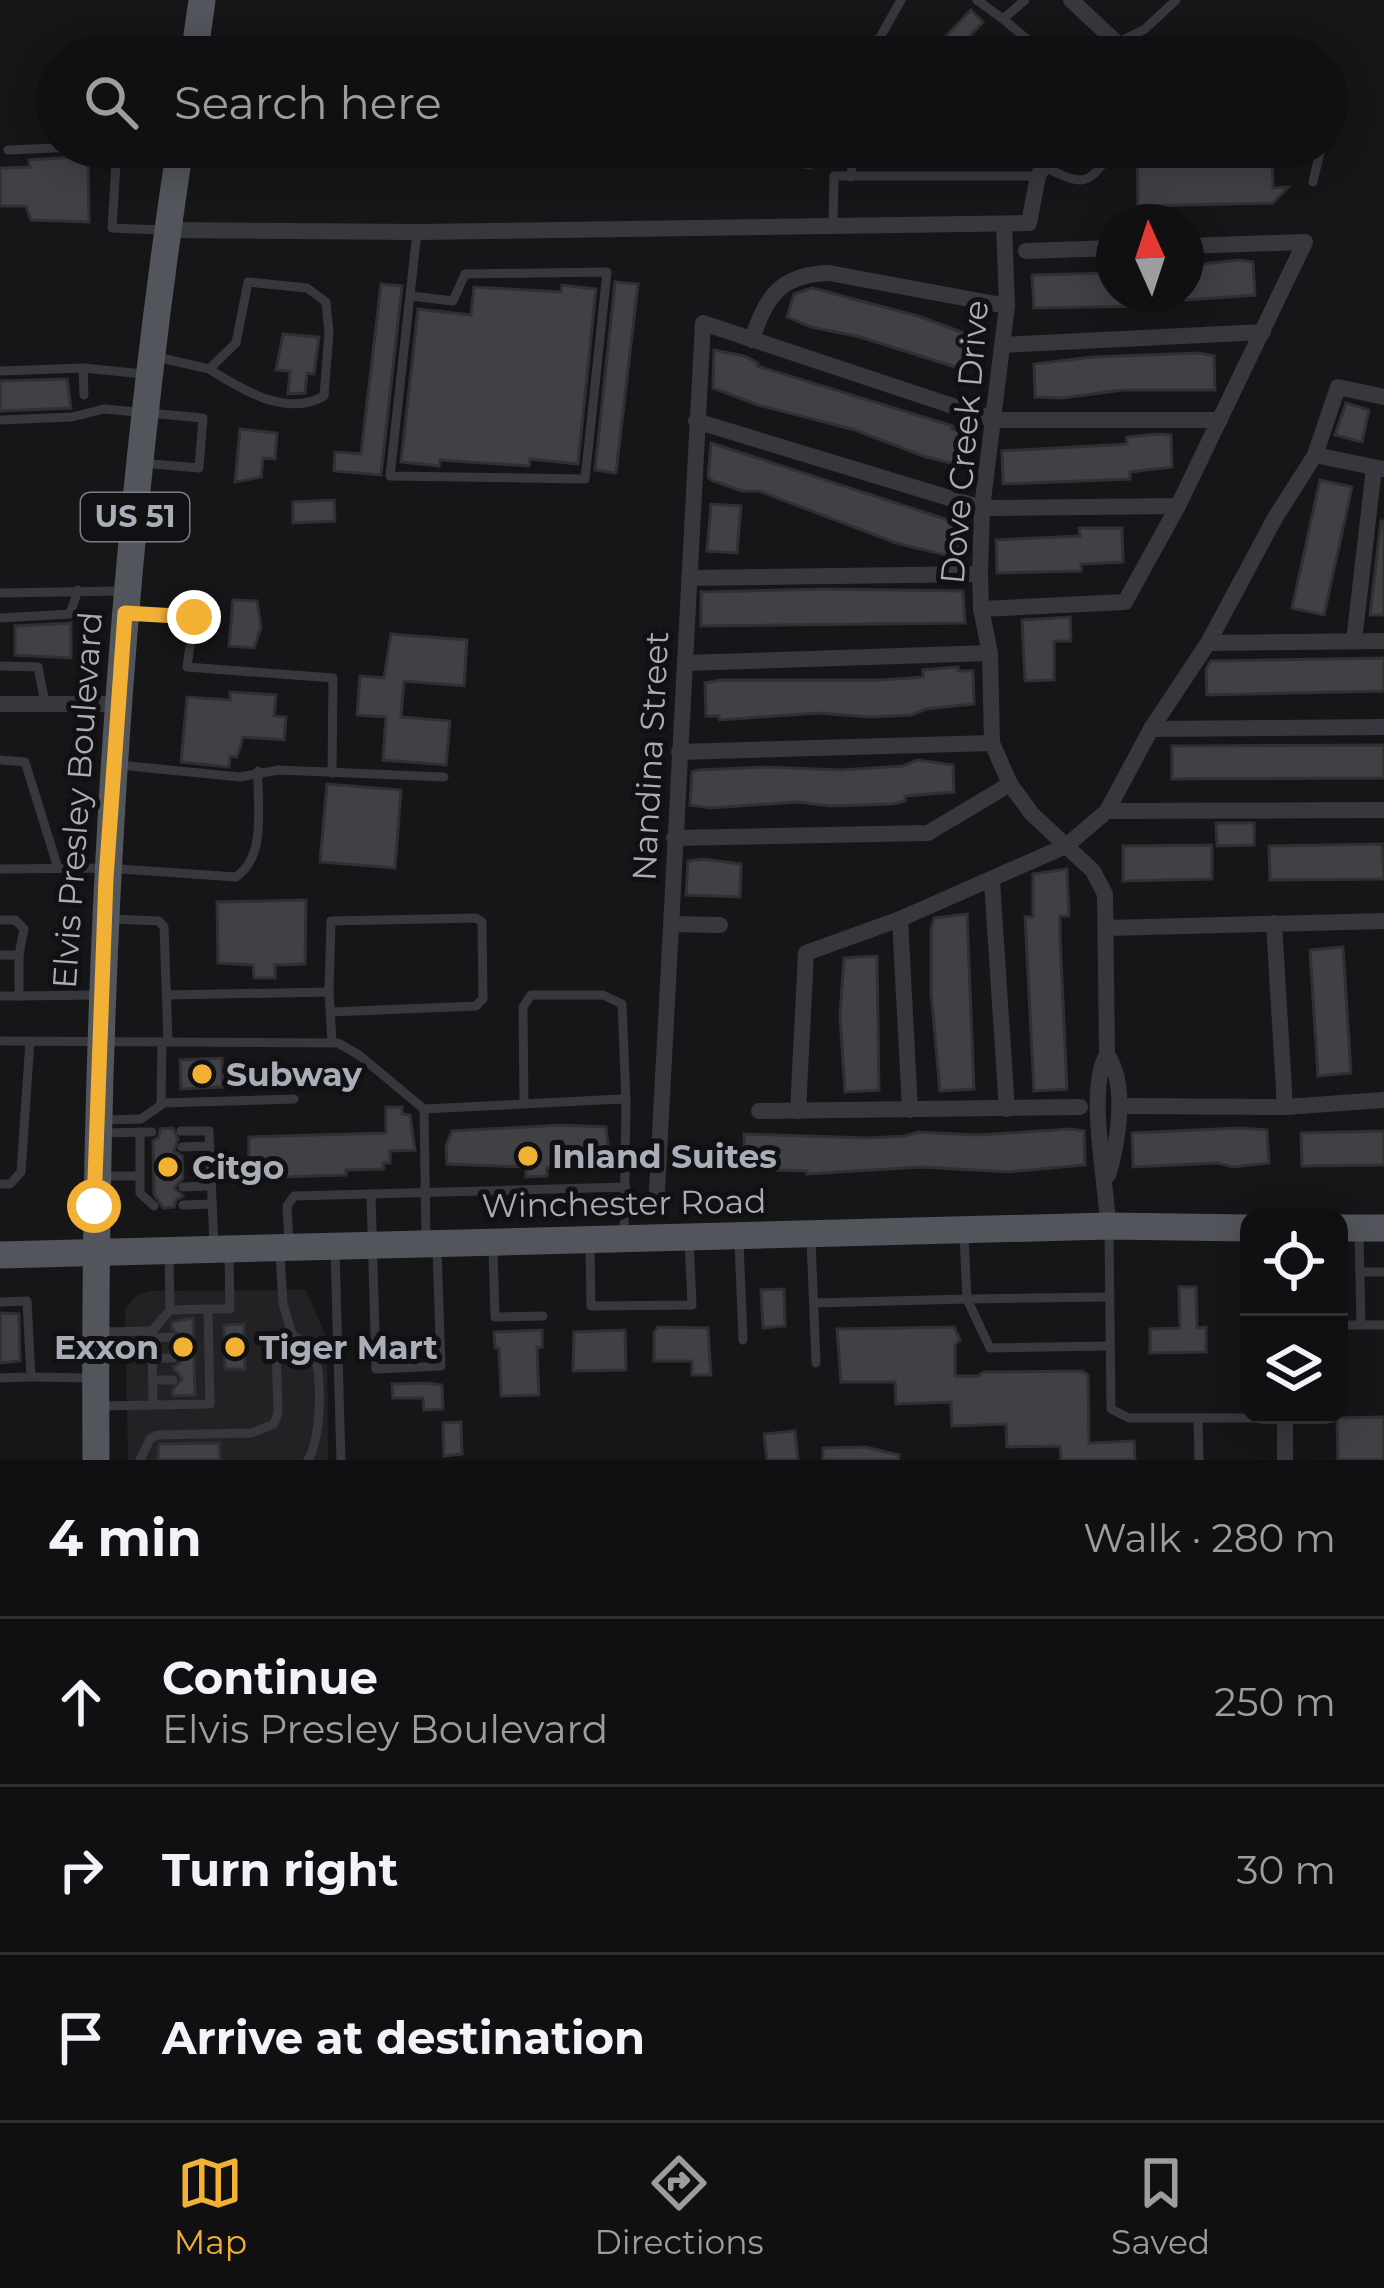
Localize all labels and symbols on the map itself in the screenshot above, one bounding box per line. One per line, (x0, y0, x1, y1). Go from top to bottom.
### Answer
north arrow (1096, 204, 1204, 312)
street label: Dove Creek Drive (932, 299, 996, 585)
road number: US 51 (81, 493, 189, 541)
route end (167, 590, 221, 644)
street label: Elvis Presley Boulevard (44, 610, 110, 990)
street label: Nandina Street (623, 630, 677, 882)
place label: Subway (226, 1054, 362, 1094)
marker: Subway (189, 1061, 215, 1087)
place label: Inland Suites (552, 1136, 777, 1176)
marker: Inland Suites (515, 1143, 541, 1169)
place label: Citgo (192, 1147, 284, 1187)
marker: Citgo (155, 1154, 181, 1180)
route start (67, 1179, 121, 1233)
street label: Winchester Road (481, 1181, 767, 1225)
place label: Exxon (54, 1327, 159, 1367)
place label: Tiger Mart (259, 1327, 438, 1367)
marker: Exxon (170, 1334, 196, 1360)
marker: Tiger Mart (222, 1334, 248, 1360)

